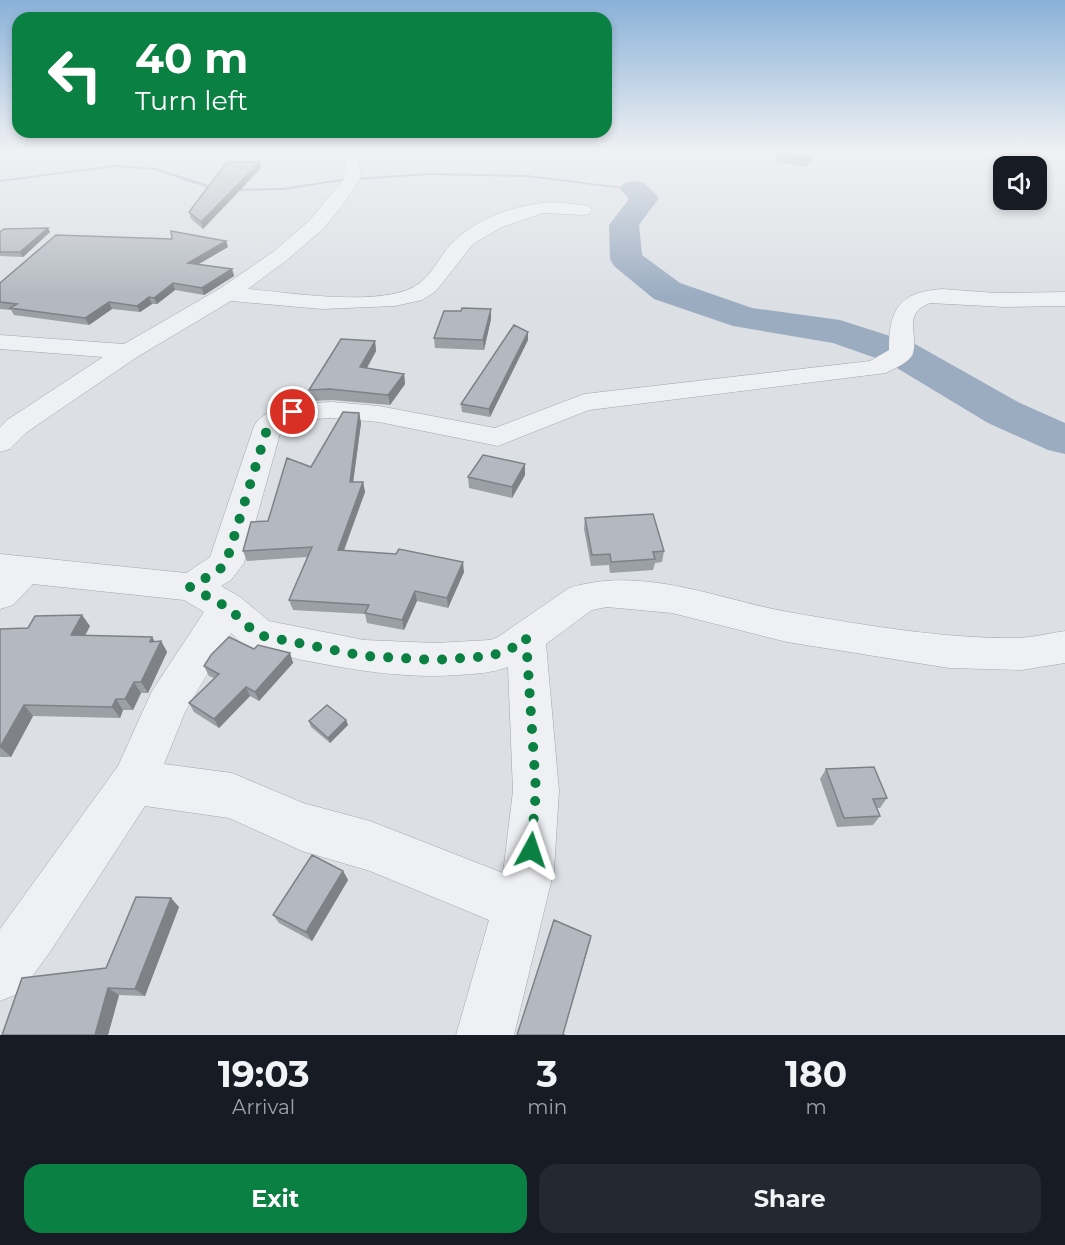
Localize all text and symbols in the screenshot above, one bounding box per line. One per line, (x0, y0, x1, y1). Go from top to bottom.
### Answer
text: 40 m (135, 32, 248, 84)
icon: left (36, 36, 114, 114)
text: Turn left (135, 84, 248, 117)
map controls (993, 156, 1047, 210)
button: sound (993, 156, 1047, 210)
pin (267, 386, 318, 437)
icon: arrive (276, 395, 309, 428)
position arrow (499, 818, 563, 882)
text: 19:03 (218, 1052, 310, 1096)
text: 3 (537, 1052, 558, 1096)
text: 180 (785, 1052, 847, 1096)
text: Arrival (232, 1095, 295, 1119)
text: min (527, 1095, 567, 1119)
text: m (806, 1095, 827, 1119)
button: Exit (24, 1164, 527, 1233)
button: Share (539, 1164, 1041, 1233)

